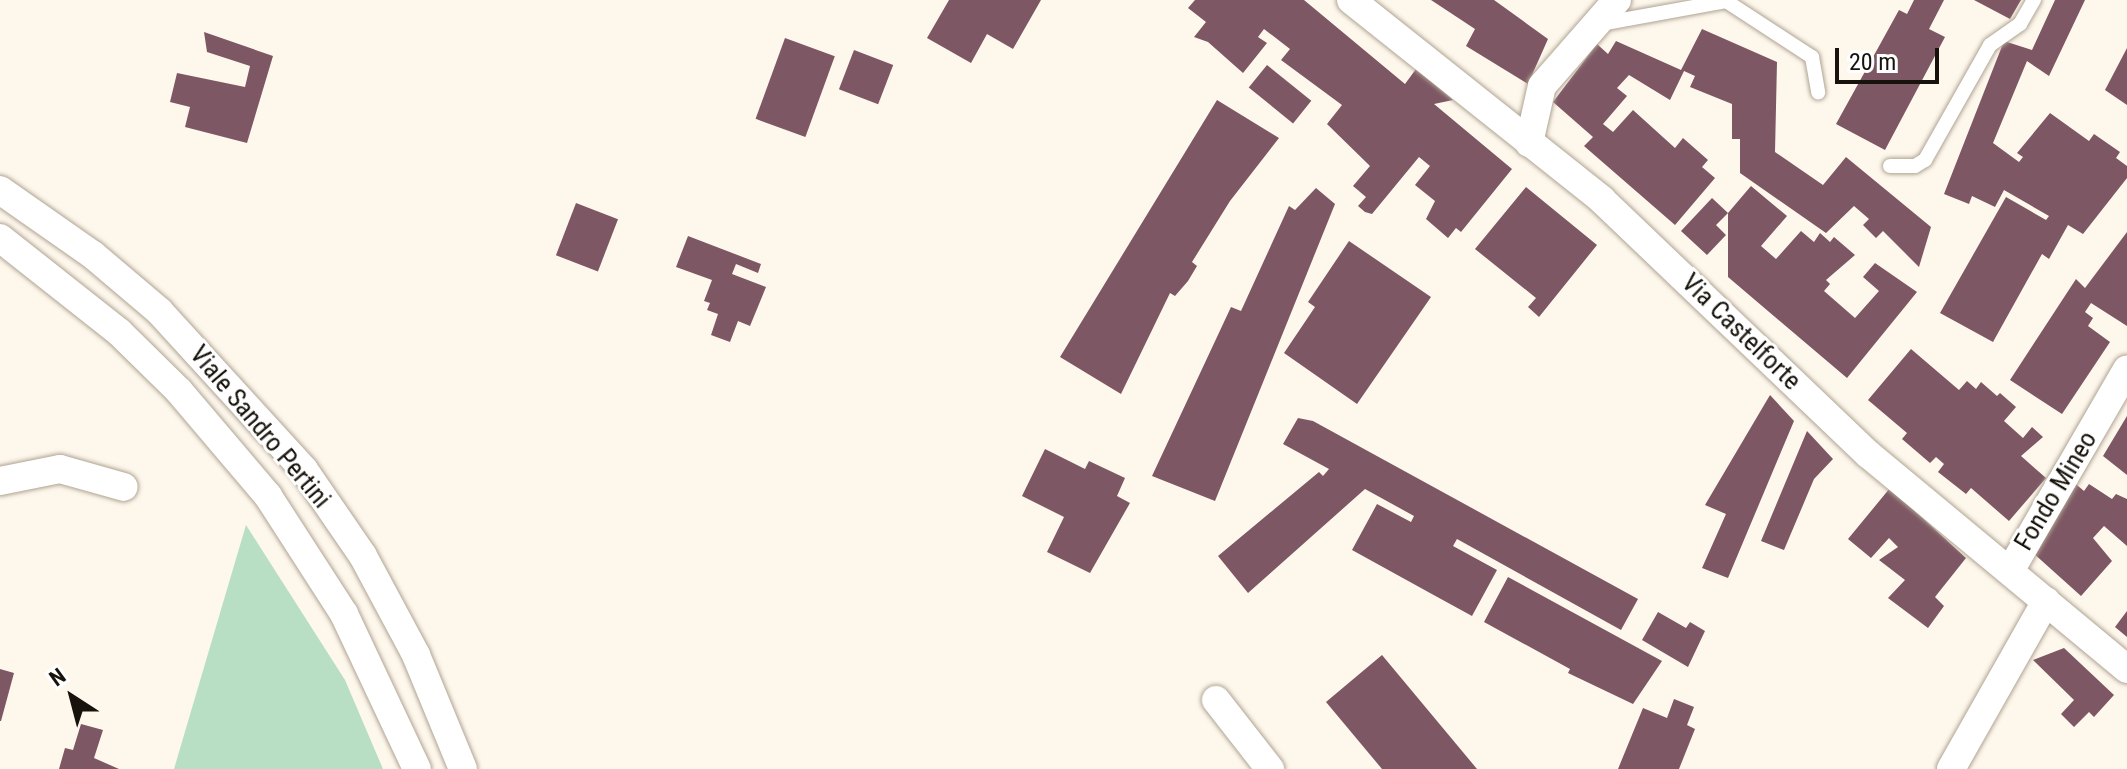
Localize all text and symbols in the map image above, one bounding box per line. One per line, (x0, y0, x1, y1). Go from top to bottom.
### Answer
scale bar (1839, 32, 1943, 82)
text: 20 m (1849, 48, 1896, 76)
street label: Via Castelforte (1675, 267, 1807, 397)
street label: Viale Sandro Pertini (183, 339, 337, 515)
street label: Fondo Mineo (2008, 426, 2104, 556)
north arrow (32, 657, 112, 737)
text: N (45, 663, 70, 691)

